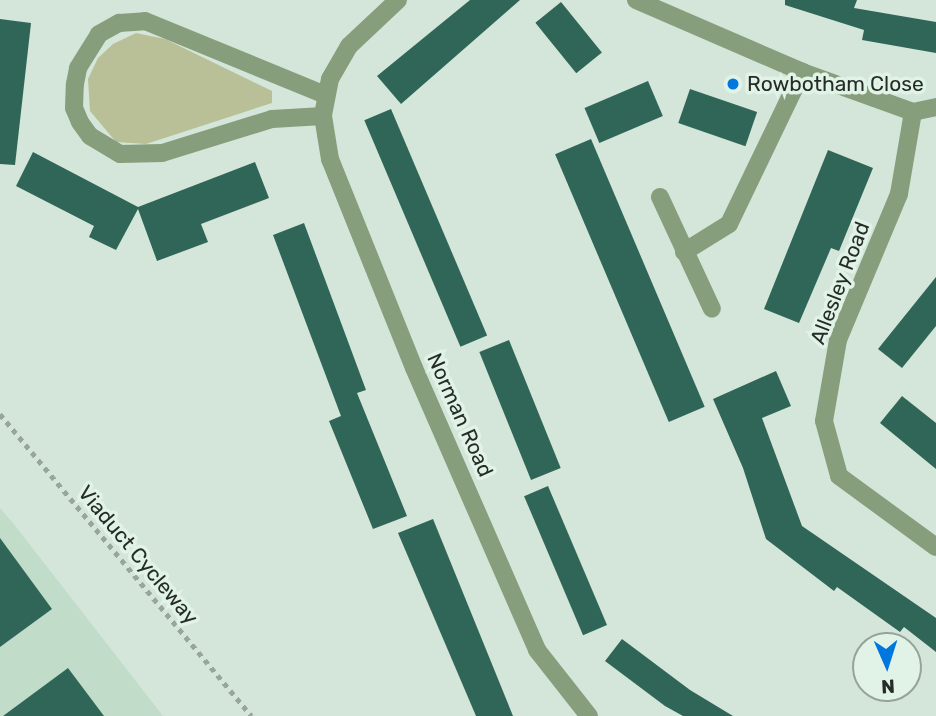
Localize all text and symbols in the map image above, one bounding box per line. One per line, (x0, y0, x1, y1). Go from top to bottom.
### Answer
place label: Rowbotham Close (747, 71, 924, 97)
marker: Rowbotham Close (725, 76, 741, 92)
street label: Allesley Road (805, 218, 875, 348)
street label: Norman Road (422, 349, 498, 481)
street label: Viaduct Cycleway (73, 481, 203, 629)
north arrow (852, 632, 922, 702)
text: N (881, 675, 895, 698)

